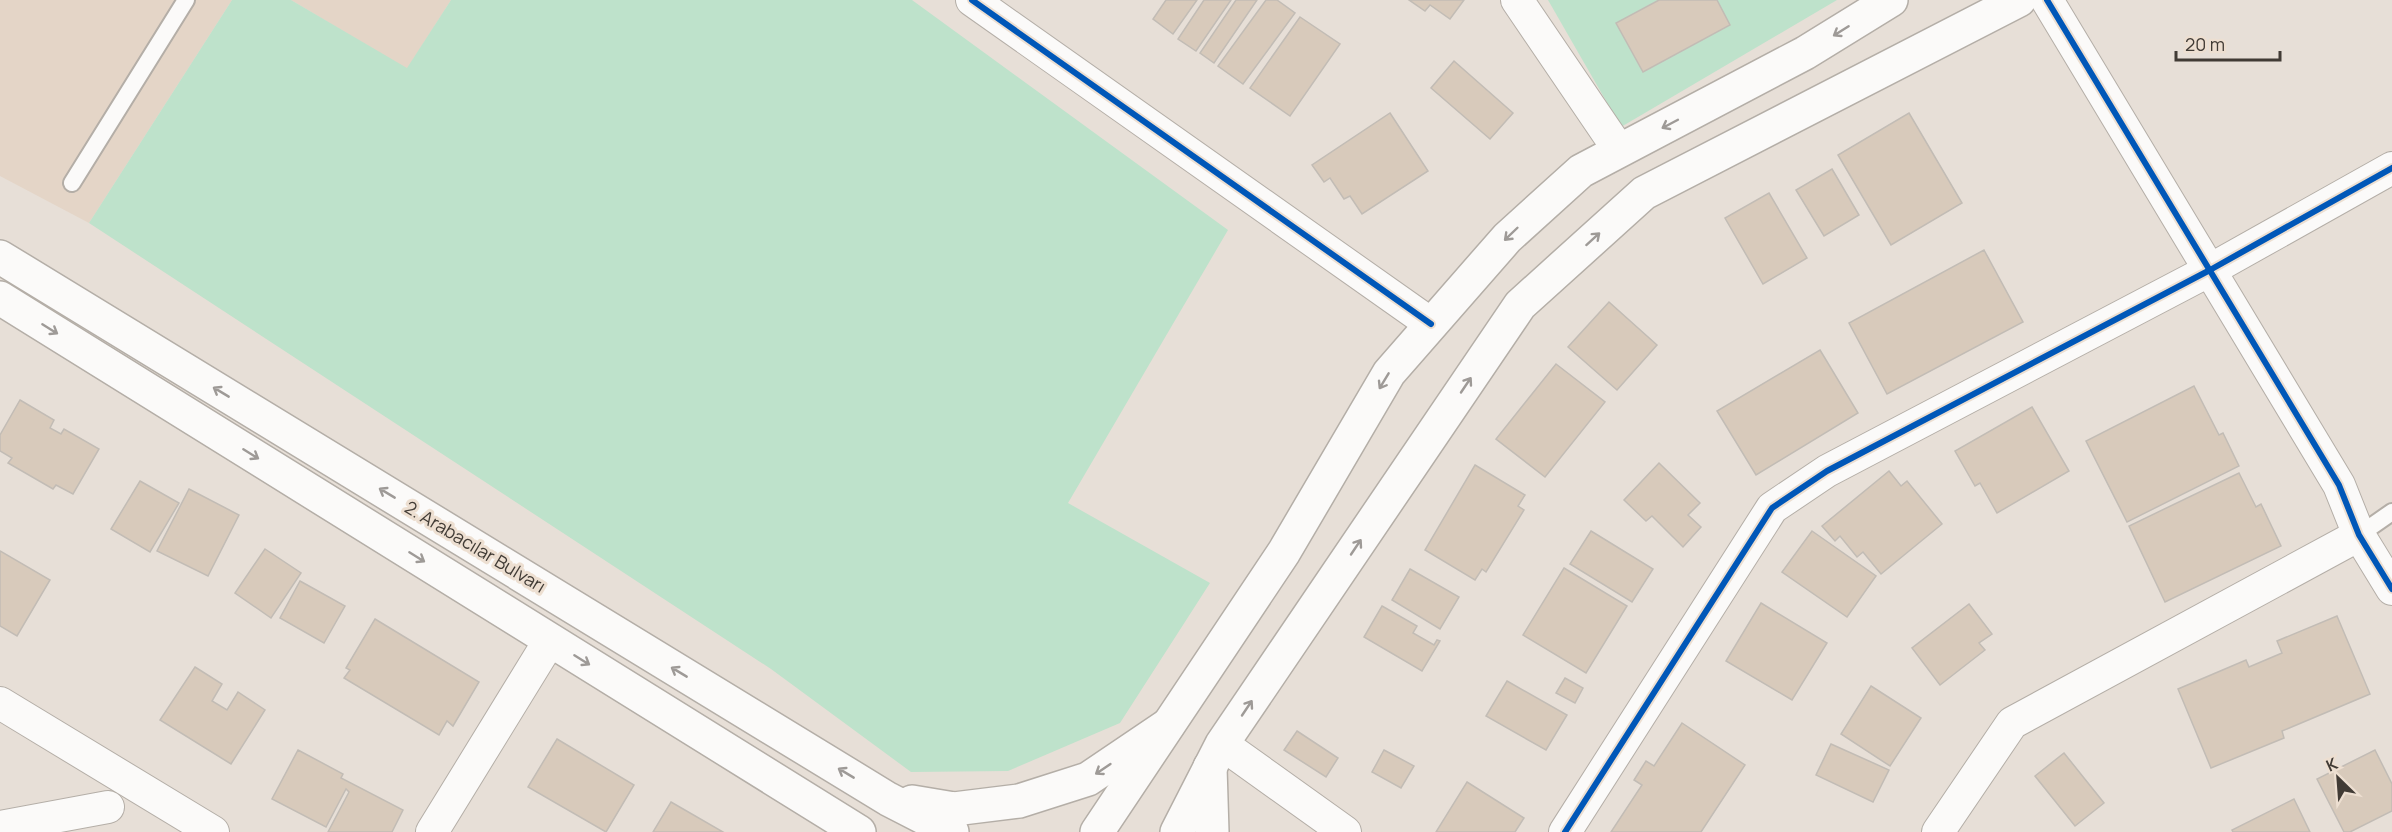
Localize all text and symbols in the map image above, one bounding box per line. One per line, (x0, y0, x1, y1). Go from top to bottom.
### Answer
scale bar (2176, 24, 2280, 62)
one-way arrow (1833, 25, 1850, 37)
text: 20 m (2185, 32, 2225, 56)
one-way arrow (1662, 118, 1679, 130)
one-way arrow (1504, 227, 1519, 241)
one-way arrow (1585, 232, 1600, 246)
one-way arrow (41, 324, 58, 336)
one-way arrow (1377, 372, 1389, 389)
one-way arrow (1460, 378, 1472, 394)
one-way arrow (213, 385, 230, 397)
one-way arrow (242, 449, 259, 461)
one-way arrow (379, 487, 396, 499)
street label: 2. Arabacılar Bulvarı (401, 495, 550, 598)
one-way arrow (1350, 539, 1362, 555)
one-way arrow (408, 552, 425, 564)
one-way arrow (574, 653, 591, 666)
one-way arrow (671, 665, 688, 677)
one-way arrow (1241, 700, 1253, 717)
north arrow (2308, 748, 2368, 808)
text: K (2322, 752, 2342, 777)
one-way arrow (1095, 763, 1111, 775)
one-way arrow (838, 767, 855, 779)

